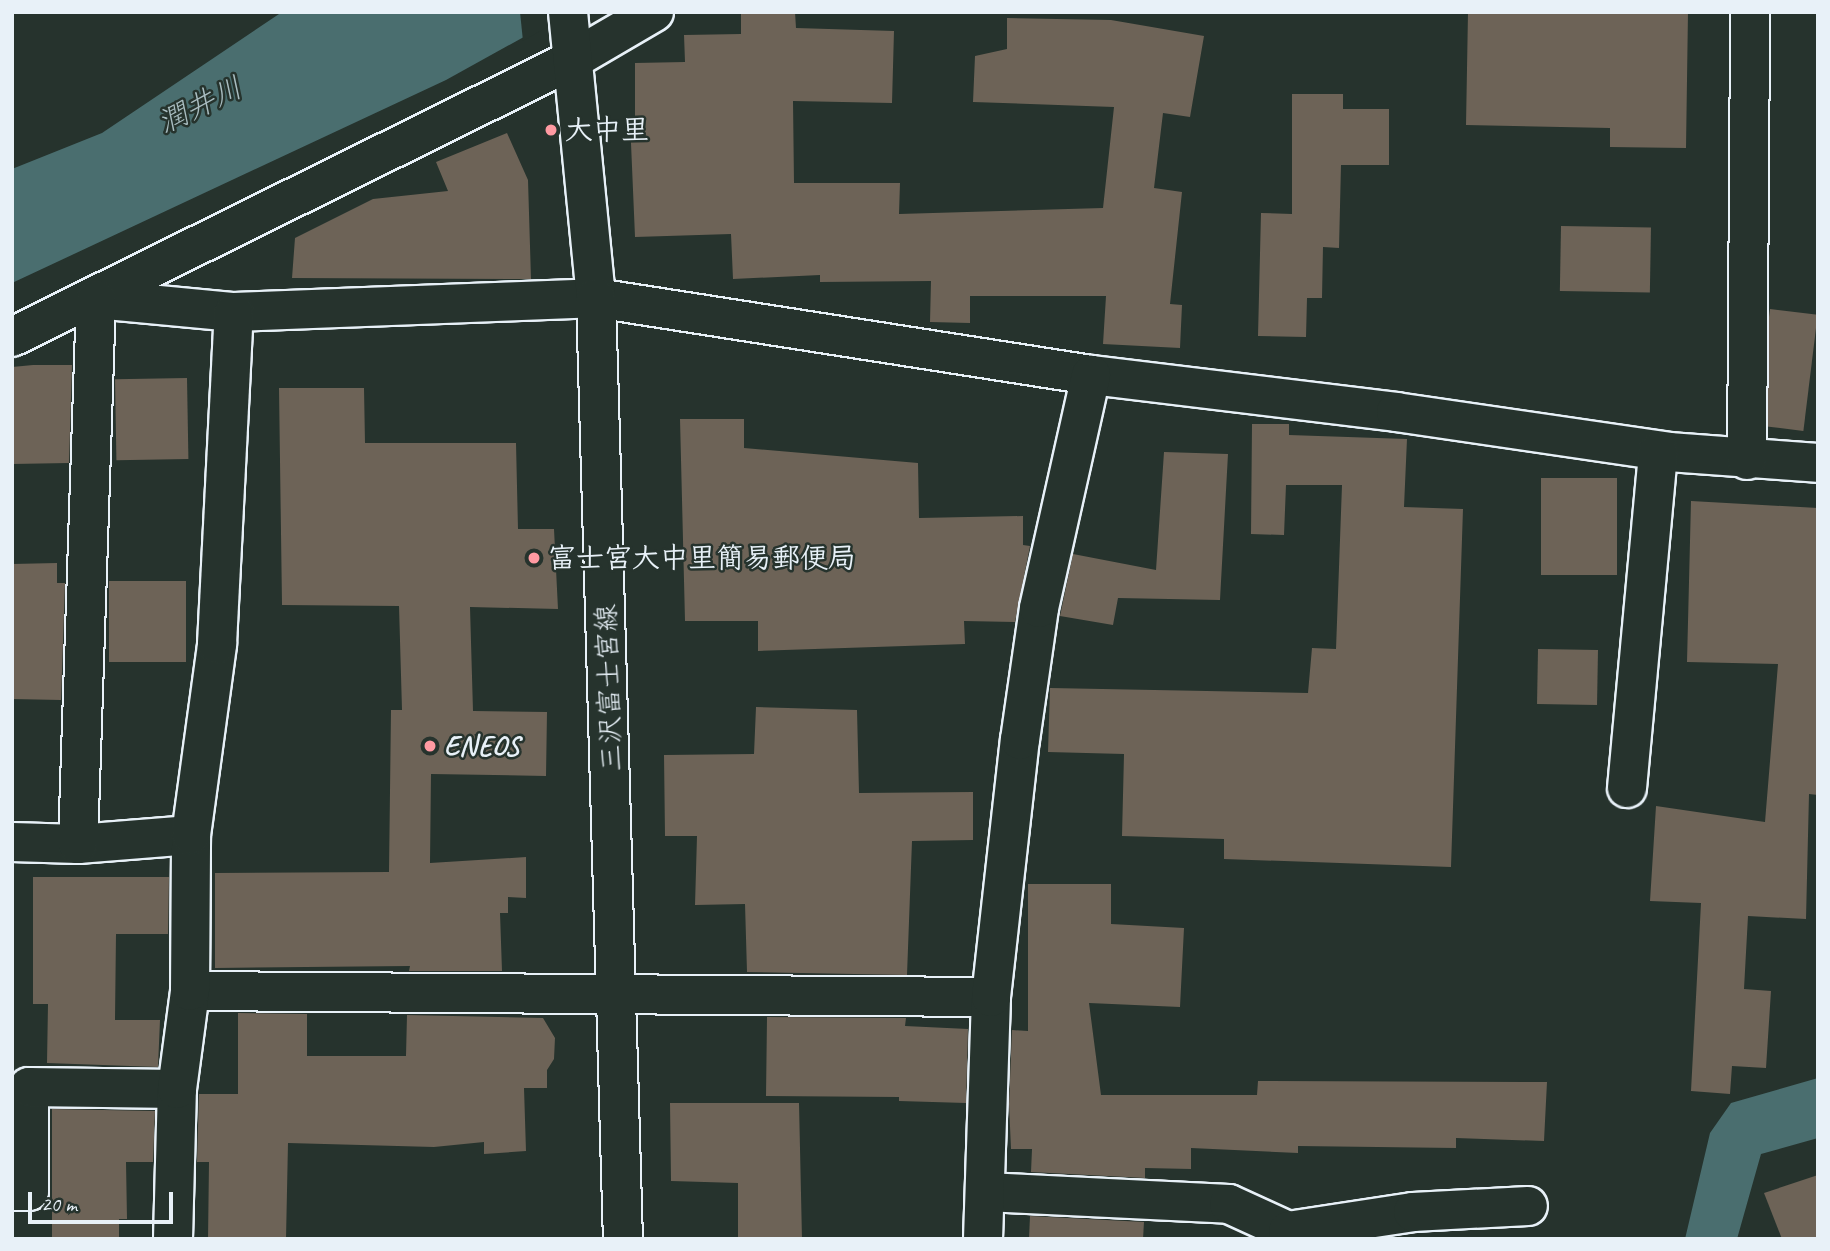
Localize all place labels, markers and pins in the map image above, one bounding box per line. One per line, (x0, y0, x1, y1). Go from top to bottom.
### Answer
place label: 大中里 (565, 113, 649, 147)
marker: 大中里 (543, 122, 559, 138)
place label: 富士宮大中里簡易郵便局 (548, 541, 856, 575)
marker: 富士宮大中里簡易郵便局 (526, 550, 542, 566)
place label: ENEOS (444, 729, 519, 763)
marker: ENEOS (422, 738, 438, 754)

